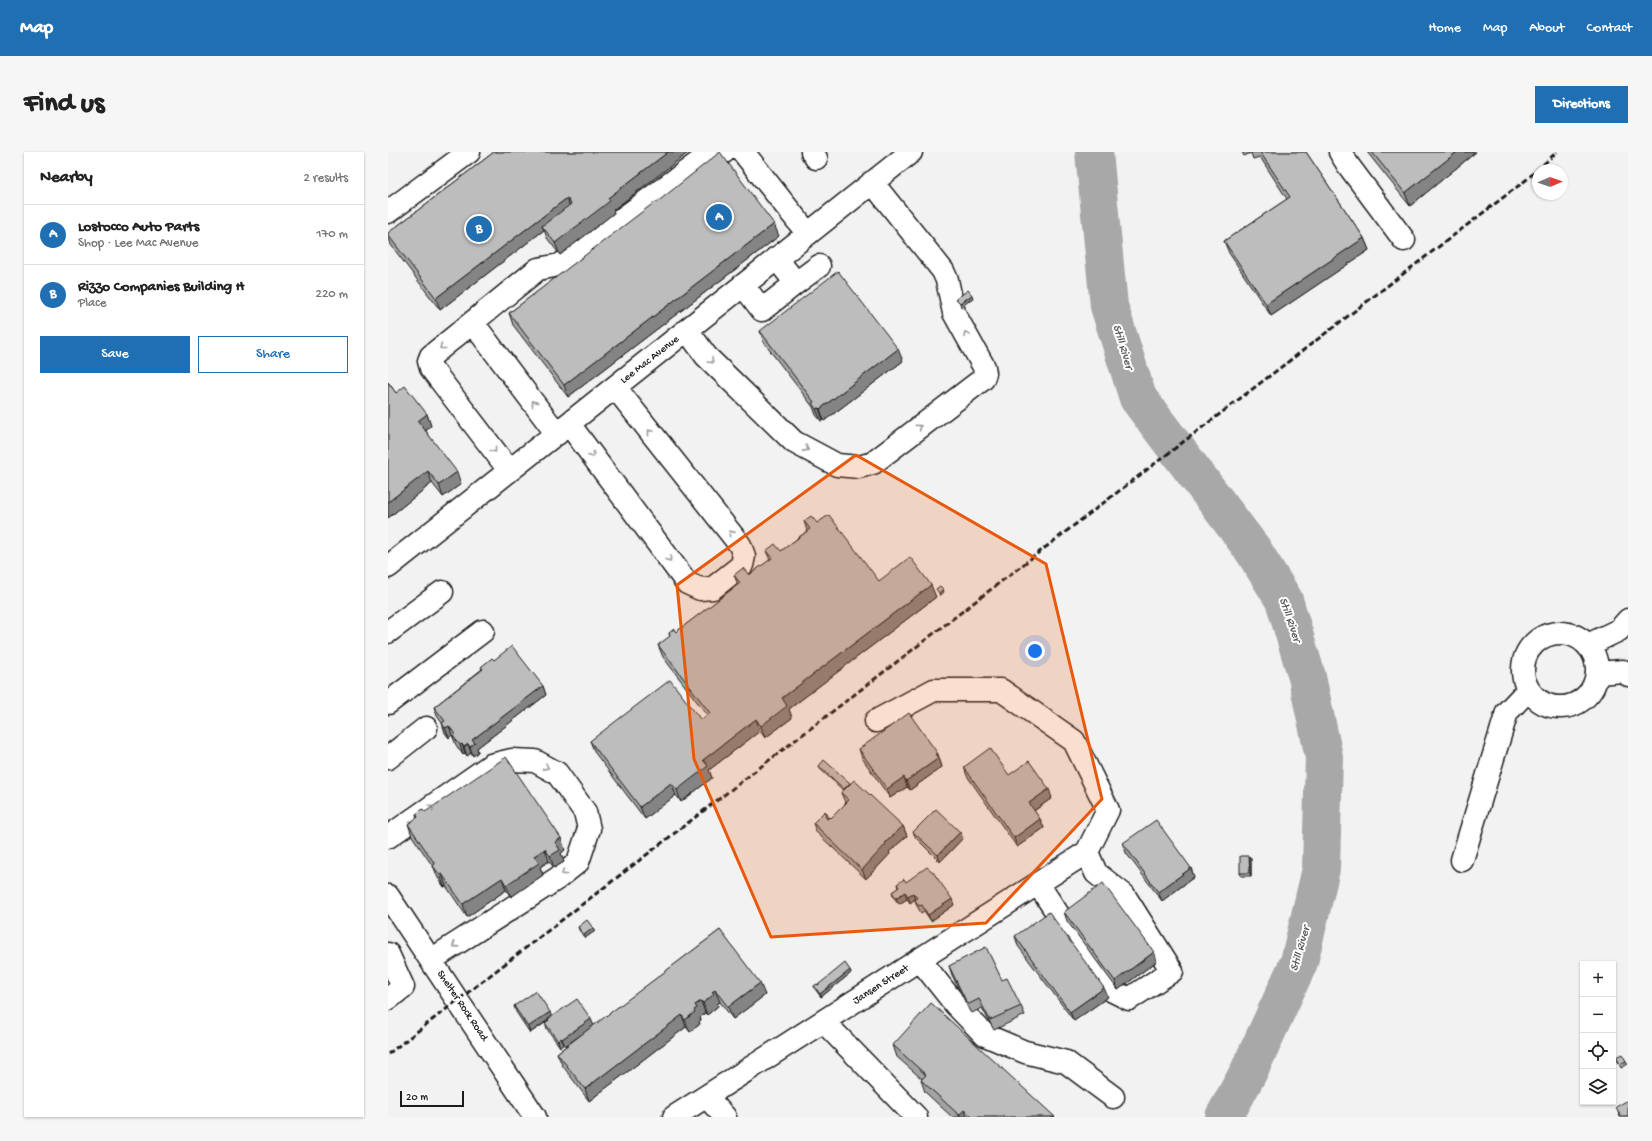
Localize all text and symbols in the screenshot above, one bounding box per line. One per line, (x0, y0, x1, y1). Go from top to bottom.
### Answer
text: Map (20, 17, 53, 40)
text: Home (1429, 20, 1461, 37)
text: Map (1483, 20, 1507, 37)
text: About (1529, 20, 1565, 37)
text: Contact (1587, 20, 1632, 37)
button: Directions (1535, 86, 1628, 123)
text: Find us (24, 88, 104, 121)
north arrow (1532, 164, 1568, 200)
text: Nearby (40, 168, 93, 188)
text: 2 results (303, 171, 348, 186)
pin: A (706, 202, 732, 232)
pin: B (466, 214, 492, 244)
text: Lostocco Auto Parts (78, 218, 199, 236)
text: A (49, 227, 57, 242)
text: 170 m (316, 227, 348, 242)
text: Shop · Lee Mac Avenue (78, 236, 199, 251)
text: Rizzo Companies Building H (78, 278, 244, 296)
text: B (50, 287, 56, 302)
text: 220 m (316, 287, 348, 302)
text: Place (78, 296, 106, 311)
water label: Still River (1109, 323, 1136, 374)
one-way arrow (963, 331, 970, 338)
street label: Lee Mac Avenue (618, 333, 682, 387)
button: Save (40, 336, 190, 373)
button: Share (198, 336, 348, 373)
one-way arrow (439, 343, 446, 350)
one-way arrow (706, 356, 714, 364)
one-way arrow (531, 400, 538, 407)
one-way arrow (915, 425, 922, 432)
one-way arrow (647, 429, 654, 436)
one-way arrow (802, 444, 809, 451)
one-way arrow (489, 446, 496, 453)
one-way arrow (587, 451, 595, 458)
one-way arrow (728, 531, 735, 538)
one-way arrow (665, 555, 672, 562)
water label: Still River (1275, 596, 1304, 647)
your location (1025, 641, 1045, 661)
one-way arrow (542, 763, 550, 770)
one-way arrow (427, 805, 434, 812)
one-way arrow (561, 869, 569, 876)
water label: Still River (1288, 922, 1315, 973)
one-way arrow (452, 940, 459, 947)
map controls (1580, 961, 1616, 1105)
button: + (1580, 961, 1616, 997)
street label: Jansen Street (851, 962, 912, 1007)
street label: Shelter Rock Road (434, 968, 491, 1045)
button: − (1580, 997, 1616, 1033)
button: locate (1580, 1033, 1616, 1069)
button: layers (1580, 1069, 1616, 1105)
scale bar (400, 1089, 464, 1108)
text: 20 m (406, 1092, 428, 1104)

